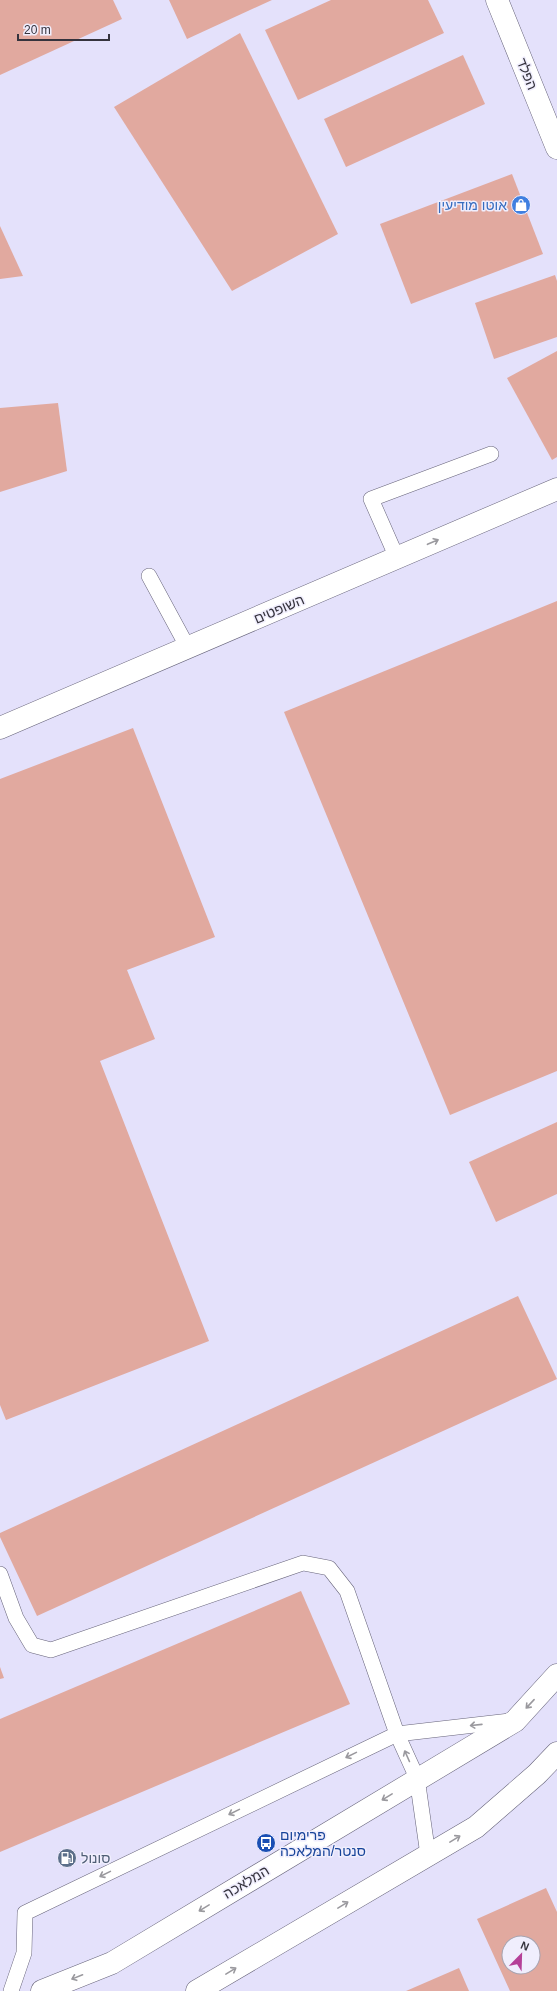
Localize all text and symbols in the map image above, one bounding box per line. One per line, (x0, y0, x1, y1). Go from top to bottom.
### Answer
scale bar (18, 16, 109, 42)
text: 20 m (24, 23, 51, 37)
street label: הפלד (513, 56, 541, 92)
shop icon: אוטו מודיעין (510, 194, 532, 216)
place label: אוטו מודיעין (438, 197, 507, 213)
one-way arrow (427, 538, 439, 545)
street label: השופטים (251, 591, 307, 627)
one-way arrow (526, 1699, 535, 1709)
one-way arrow (470, 1721, 483, 1729)
one-way arrow (403, 1750, 410, 1762)
one-way arrow (346, 1752, 358, 1759)
one-way arrow (381, 1793, 393, 1801)
one-way arrow (229, 1809, 241, 1816)
place label: פרימיום סנטר/המלאכה (280, 1827, 366, 1859)
bus stop icon: פרימיום סנטר/המלאכה (255, 1832, 277, 1854)
one-way arrow (449, 1835, 461, 1843)
fuel station icon: סונול (56, 1847, 78, 1869)
place label: סונול (81, 1850, 110, 1866)
street label: המלאכה (220, 1862, 272, 1902)
one-way arrow (99, 1871, 111, 1878)
one-way arrow (337, 1901, 349, 1909)
one-way arrow (198, 1904, 210, 1912)
north arrow (501, 1935, 541, 1975)
text: N (519, 1939, 531, 1953)
one-way arrow (225, 1967, 237, 1975)
one-way arrow (72, 1974, 84, 1981)

